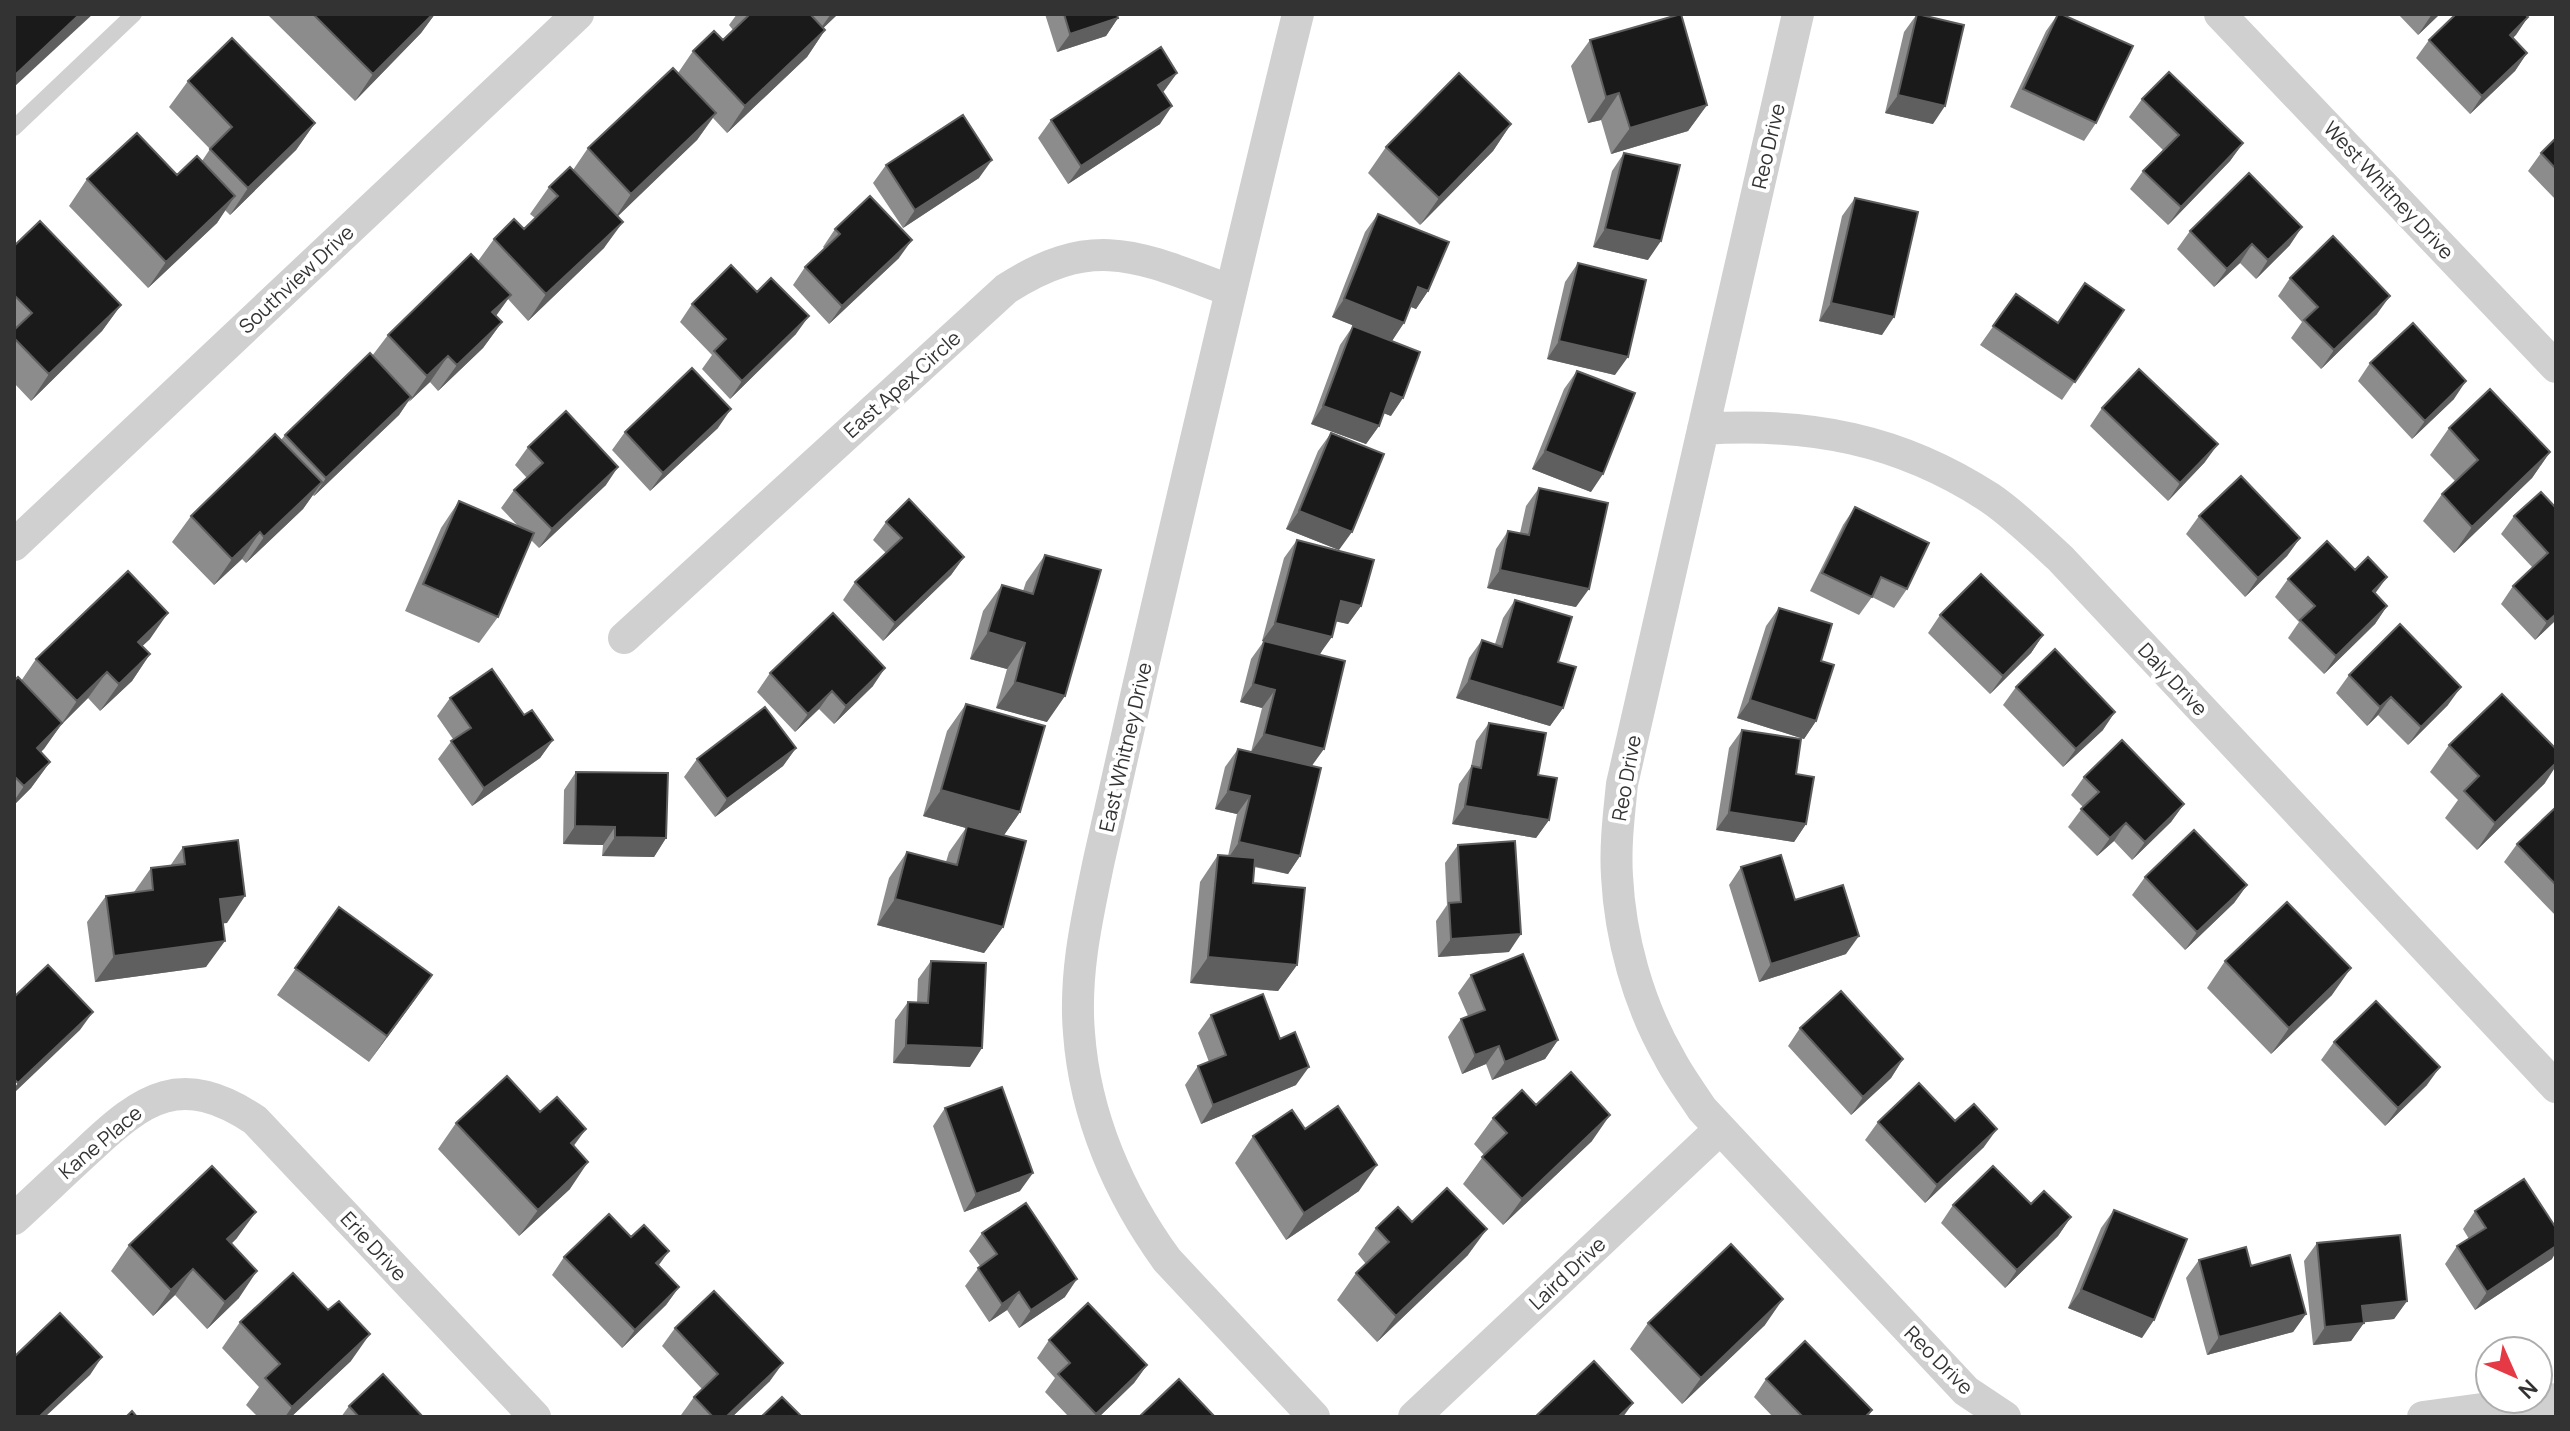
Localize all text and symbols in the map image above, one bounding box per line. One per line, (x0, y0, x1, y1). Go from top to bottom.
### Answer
street label: Reo Drive (1745, 101, 1791, 191)
street label: West Whitney Drive (2318, 115, 2460, 265)
street label: Southview Drive (233, 219, 359, 339)
street label: East Apex Circle (838, 324, 966, 444)
street label: Daly Drive (2132, 637, 2214, 721)
street label: East Whitney Drive (1092, 660, 1158, 834)
street label: Reo Drive (1605, 733, 1647, 823)
street label: Kane Place (53, 1099, 147, 1185)
street label: Erie Drive (335, 1205, 413, 1287)
street label: Laird Drive (1523, 1231, 1611, 1315)
street label: Reo Drive (1899, 1320, 1979, 1400)
north arrow (2474, 1335, 2554, 1415)
text: N (2512, 1373, 2544, 1405)

